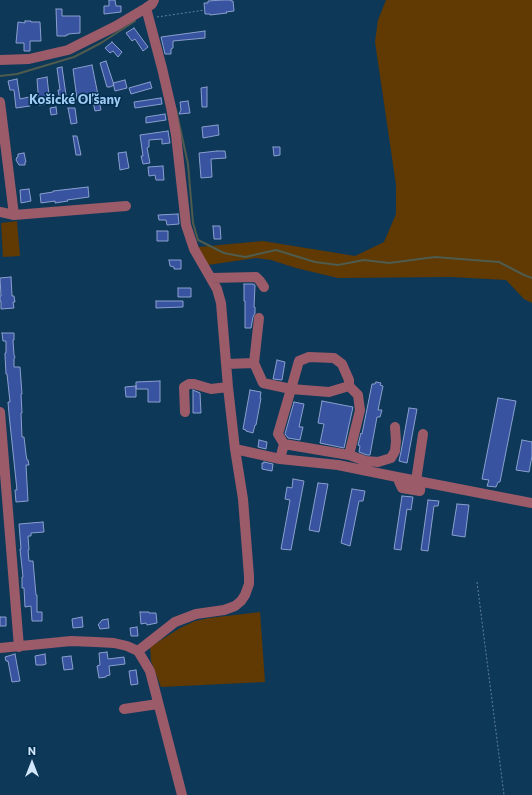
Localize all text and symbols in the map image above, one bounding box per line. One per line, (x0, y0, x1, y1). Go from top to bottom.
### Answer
district label: Košické Oľšany (29, 92, 121, 108)
north arrow (12, 743, 52, 783)
text: N (28, 744, 36, 757)

